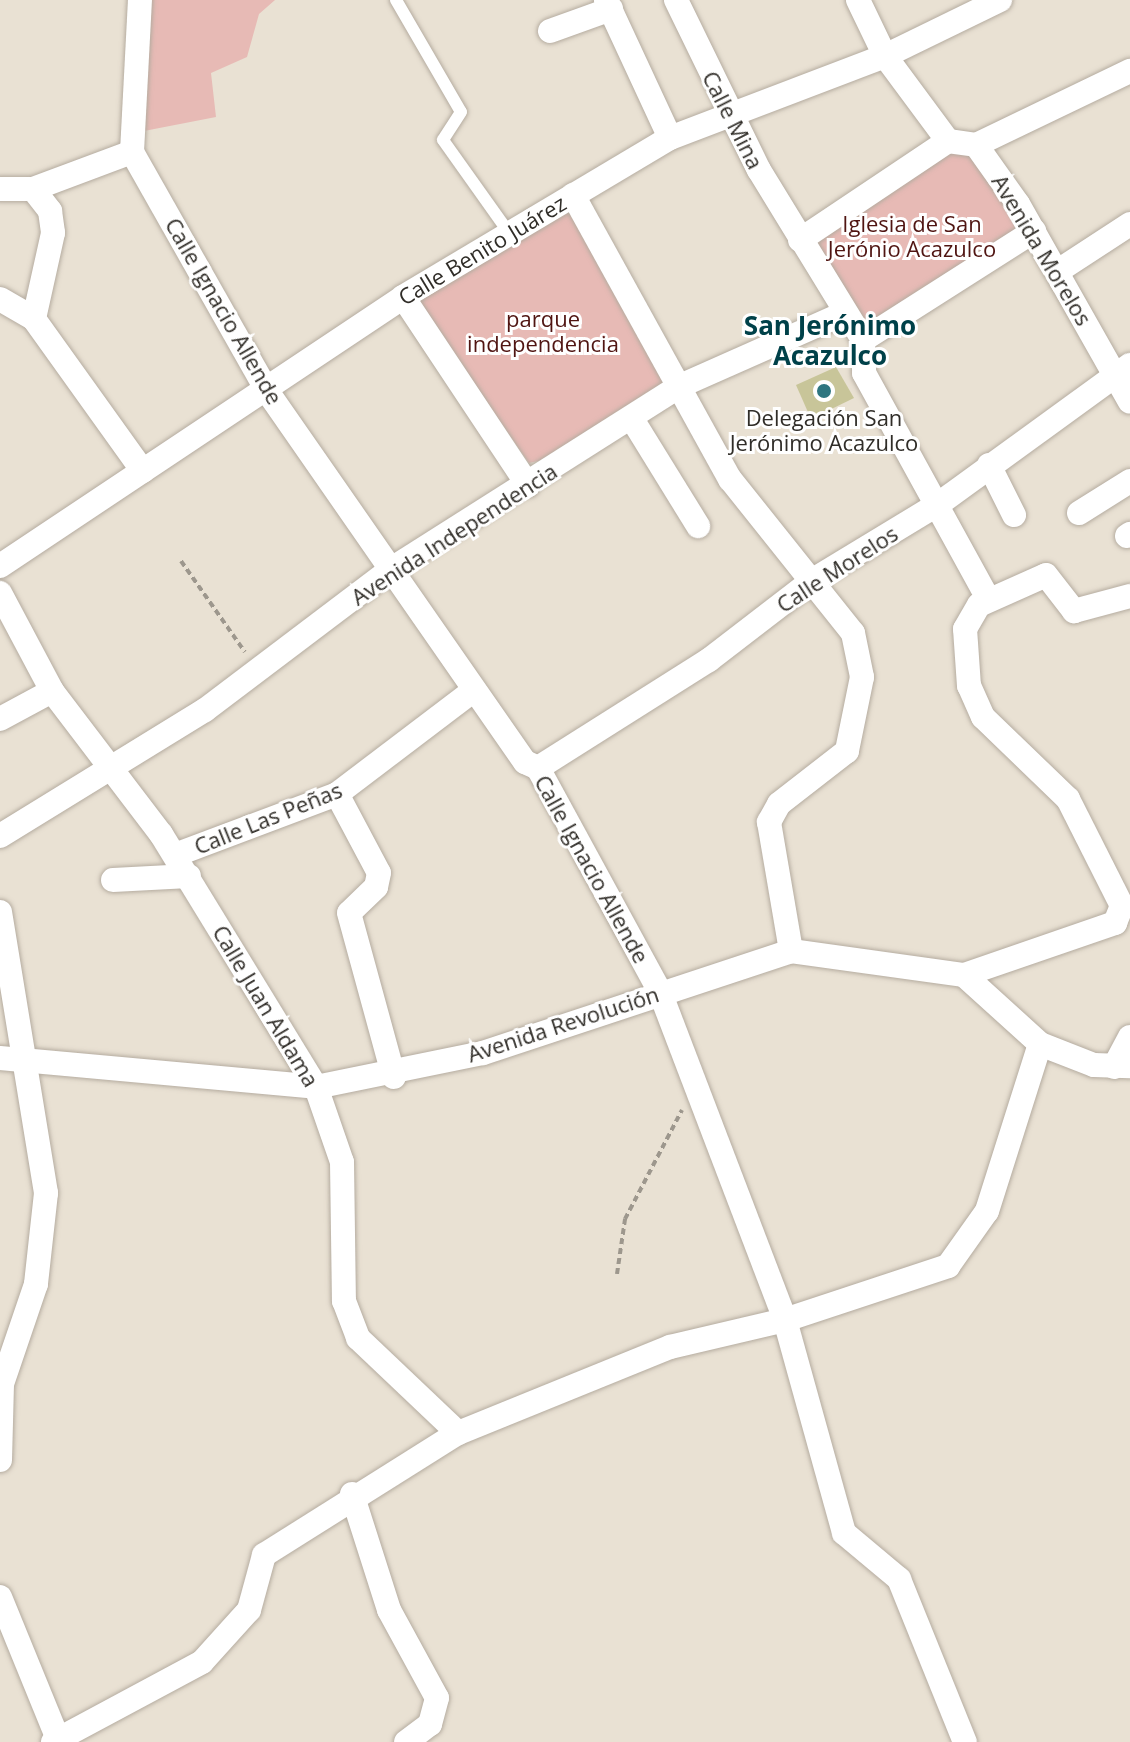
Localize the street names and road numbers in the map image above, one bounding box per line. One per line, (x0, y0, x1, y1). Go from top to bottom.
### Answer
street label: Calle Mina (697, 67, 769, 173)
street label: Avenida Morelos (987, 170, 1097, 330)
street label: Calle Benito Juárez (393, 190, 571, 310)
street label: Calle Ignacio Allende (160, 213, 288, 409)
street label: Avenida Independencia (346, 458, 562, 610)
street label: Calle Morelos (772, 520, 902, 618)
street label: Calle Ignacio Allende (529, 770, 655, 968)
street label: Calle Las Peñas (190, 776, 346, 860)
street label: Calle Juan Aldama (207, 920, 325, 1092)
street label: Avenida Revolución (464, 981, 662, 1067)

